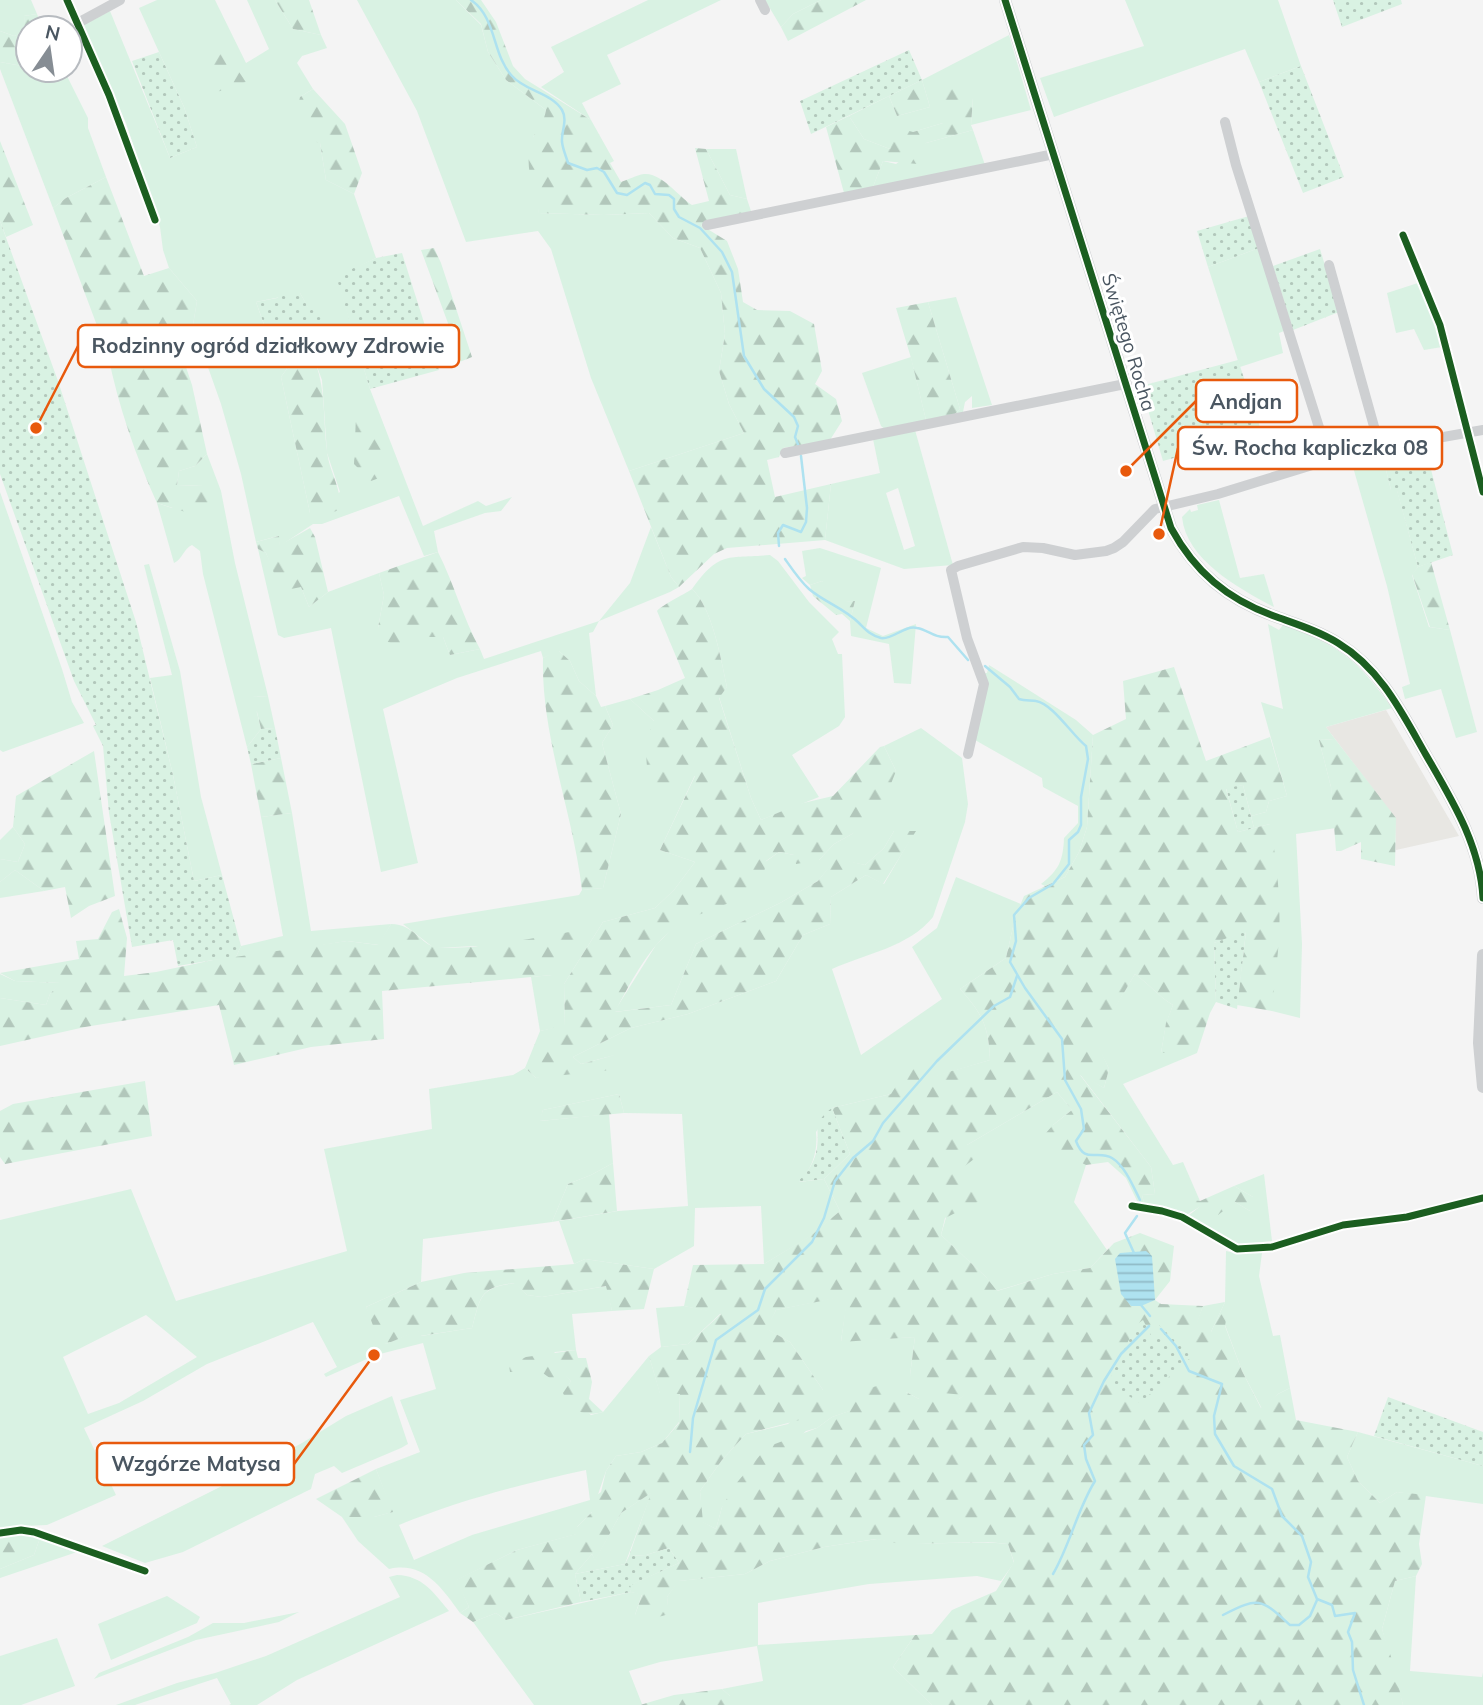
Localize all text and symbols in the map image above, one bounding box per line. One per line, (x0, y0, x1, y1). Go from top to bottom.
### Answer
north arrow (14, 14, 84, 84)
text: N (43, 19, 63, 46)
street label: Świętego Rocha (1097, 270, 1161, 414)
callout: Rodzinny ogród działkowy Zdrowie (78, 325, 459, 367)
text: Rodzinny ogród działkowy Zdrowie (92, 332, 444, 358)
callout: Andjan (1196, 380, 1297, 422)
text: Andjan (1210, 388, 1282, 414)
callout: Św. Rocha kapliczka 08 (1178, 427, 1442, 469)
text: Św. Rocha kapliczka 08 (1192, 434, 1428, 460)
callout: Wzgórze Matysa (97, 1443, 294, 1485)
text: Wzgórze Matysa (111, 1450, 281, 1476)

